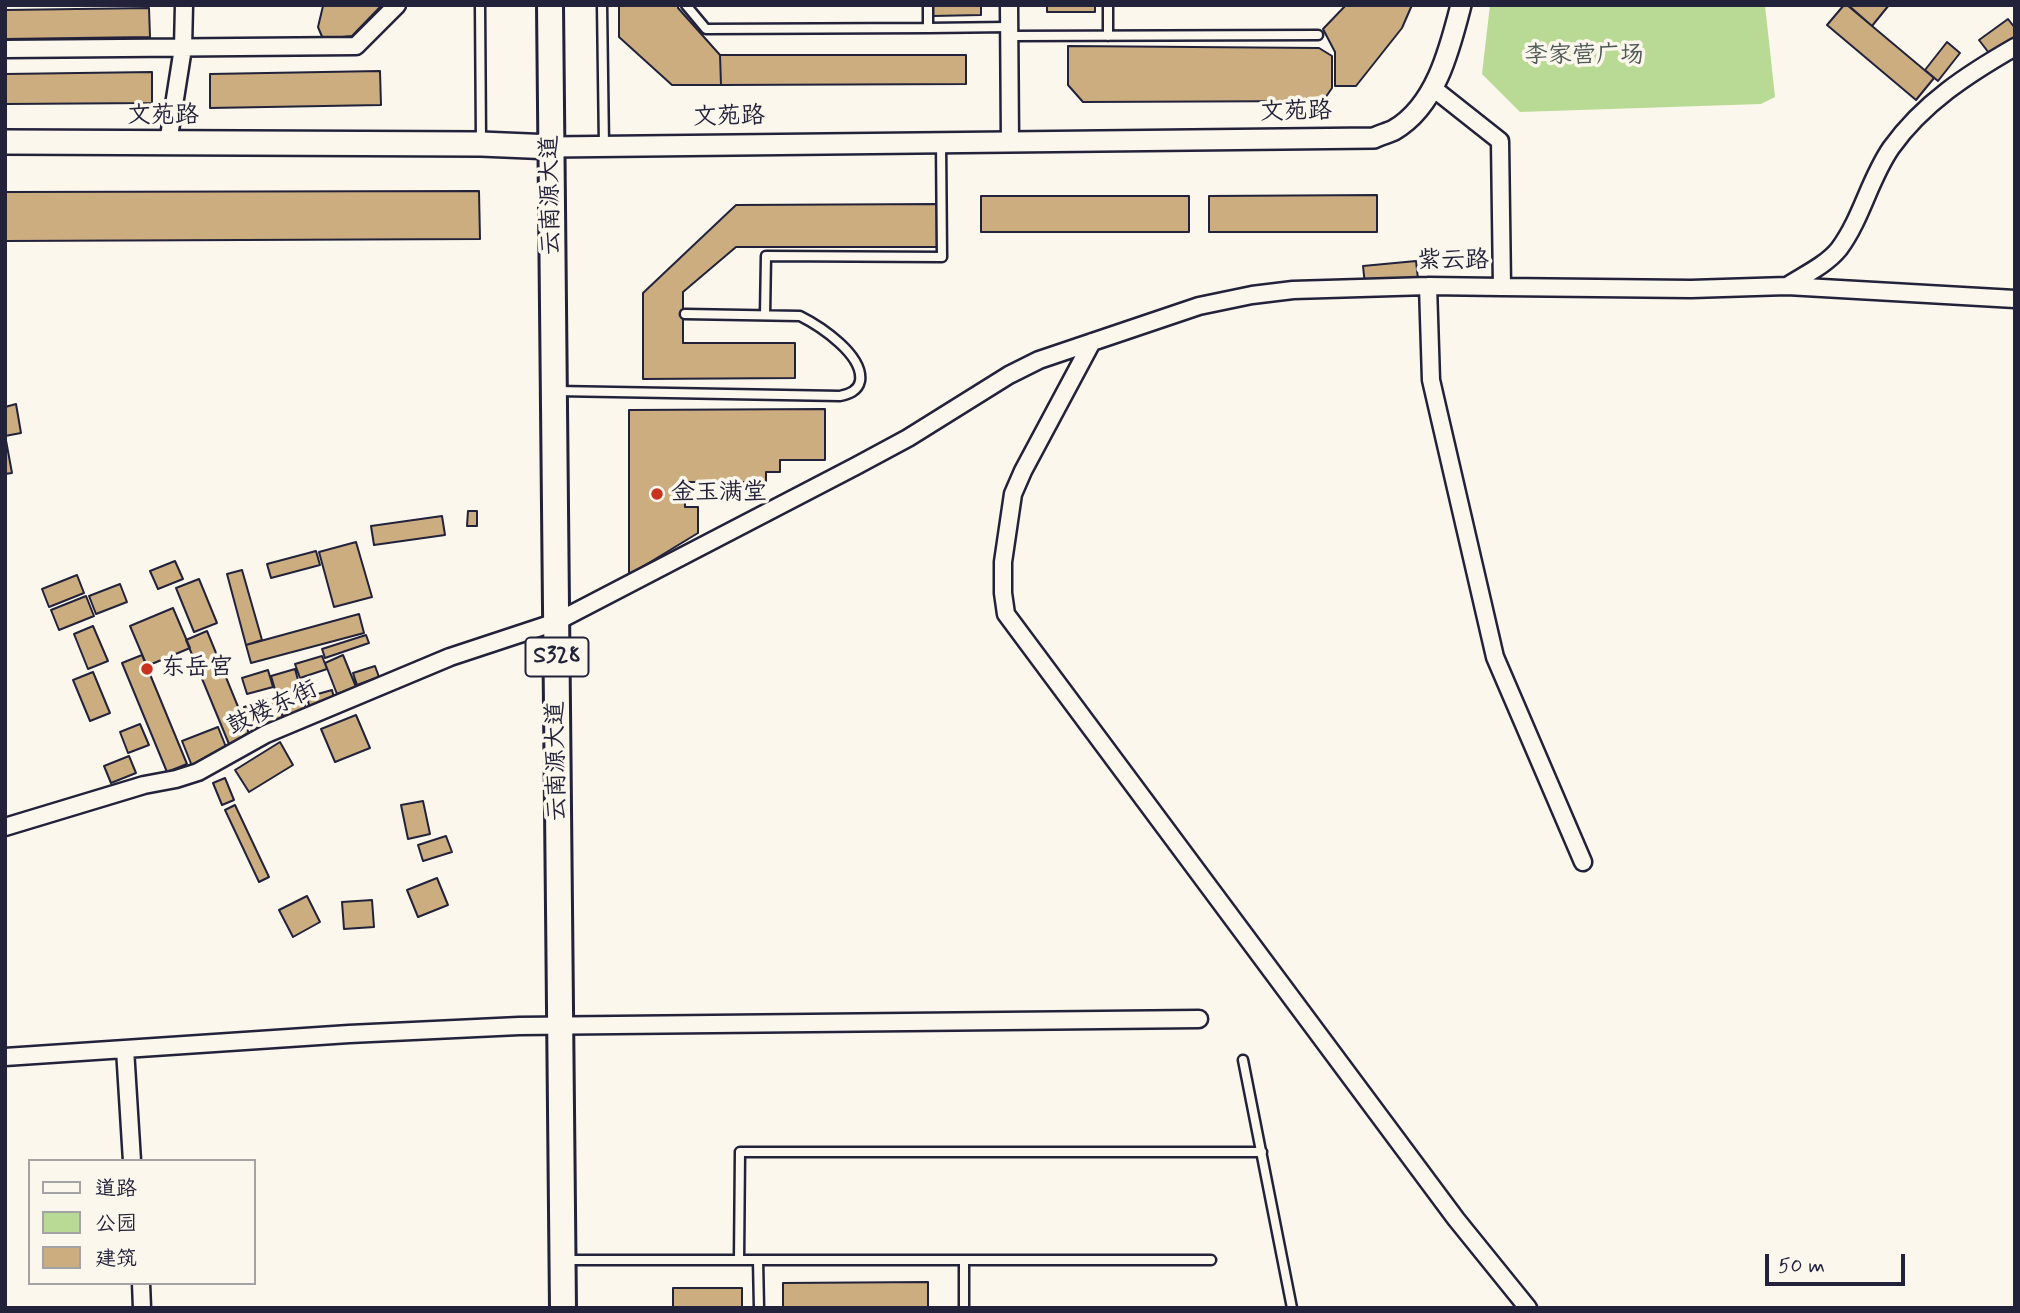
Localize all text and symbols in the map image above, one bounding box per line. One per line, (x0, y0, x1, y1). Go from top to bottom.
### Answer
park label: 李家营广场 (1524, 43, 1644, 71)
street label: 文苑路 (1260, 98, 1332, 128)
street label: 文苑路 (127, 103, 199, 131)
street label: 文苑路 (693, 103, 765, 133)
street label: 云南源大道 (537, 135, 567, 255)
street label: 紫云路 (1417, 248, 1489, 276)
place label: 金玉满堂 (671, 480, 767, 508)
marker: 金玉满堂 (649, 486, 665, 502)
road number: S328 (526, 638, 588, 677)
place label: 东岳宫 (161, 655, 233, 683)
marker: 东岳宫 (139, 661, 155, 677)
street label: 鼓楼东街 (223, 676, 323, 742)
street label: 云南源大道 (543, 701, 573, 821)
legend (28, 1159, 256, 1285)
text: 道路 (95, 1175, 137, 1203)
text: 公园 (95, 1210, 137, 1238)
scale bar (1768, 1240, 1908, 1284)
text: 建筑 (95, 1245, 137, 1273)
text: 50 m (1778, 1252, 1825, 1280)

